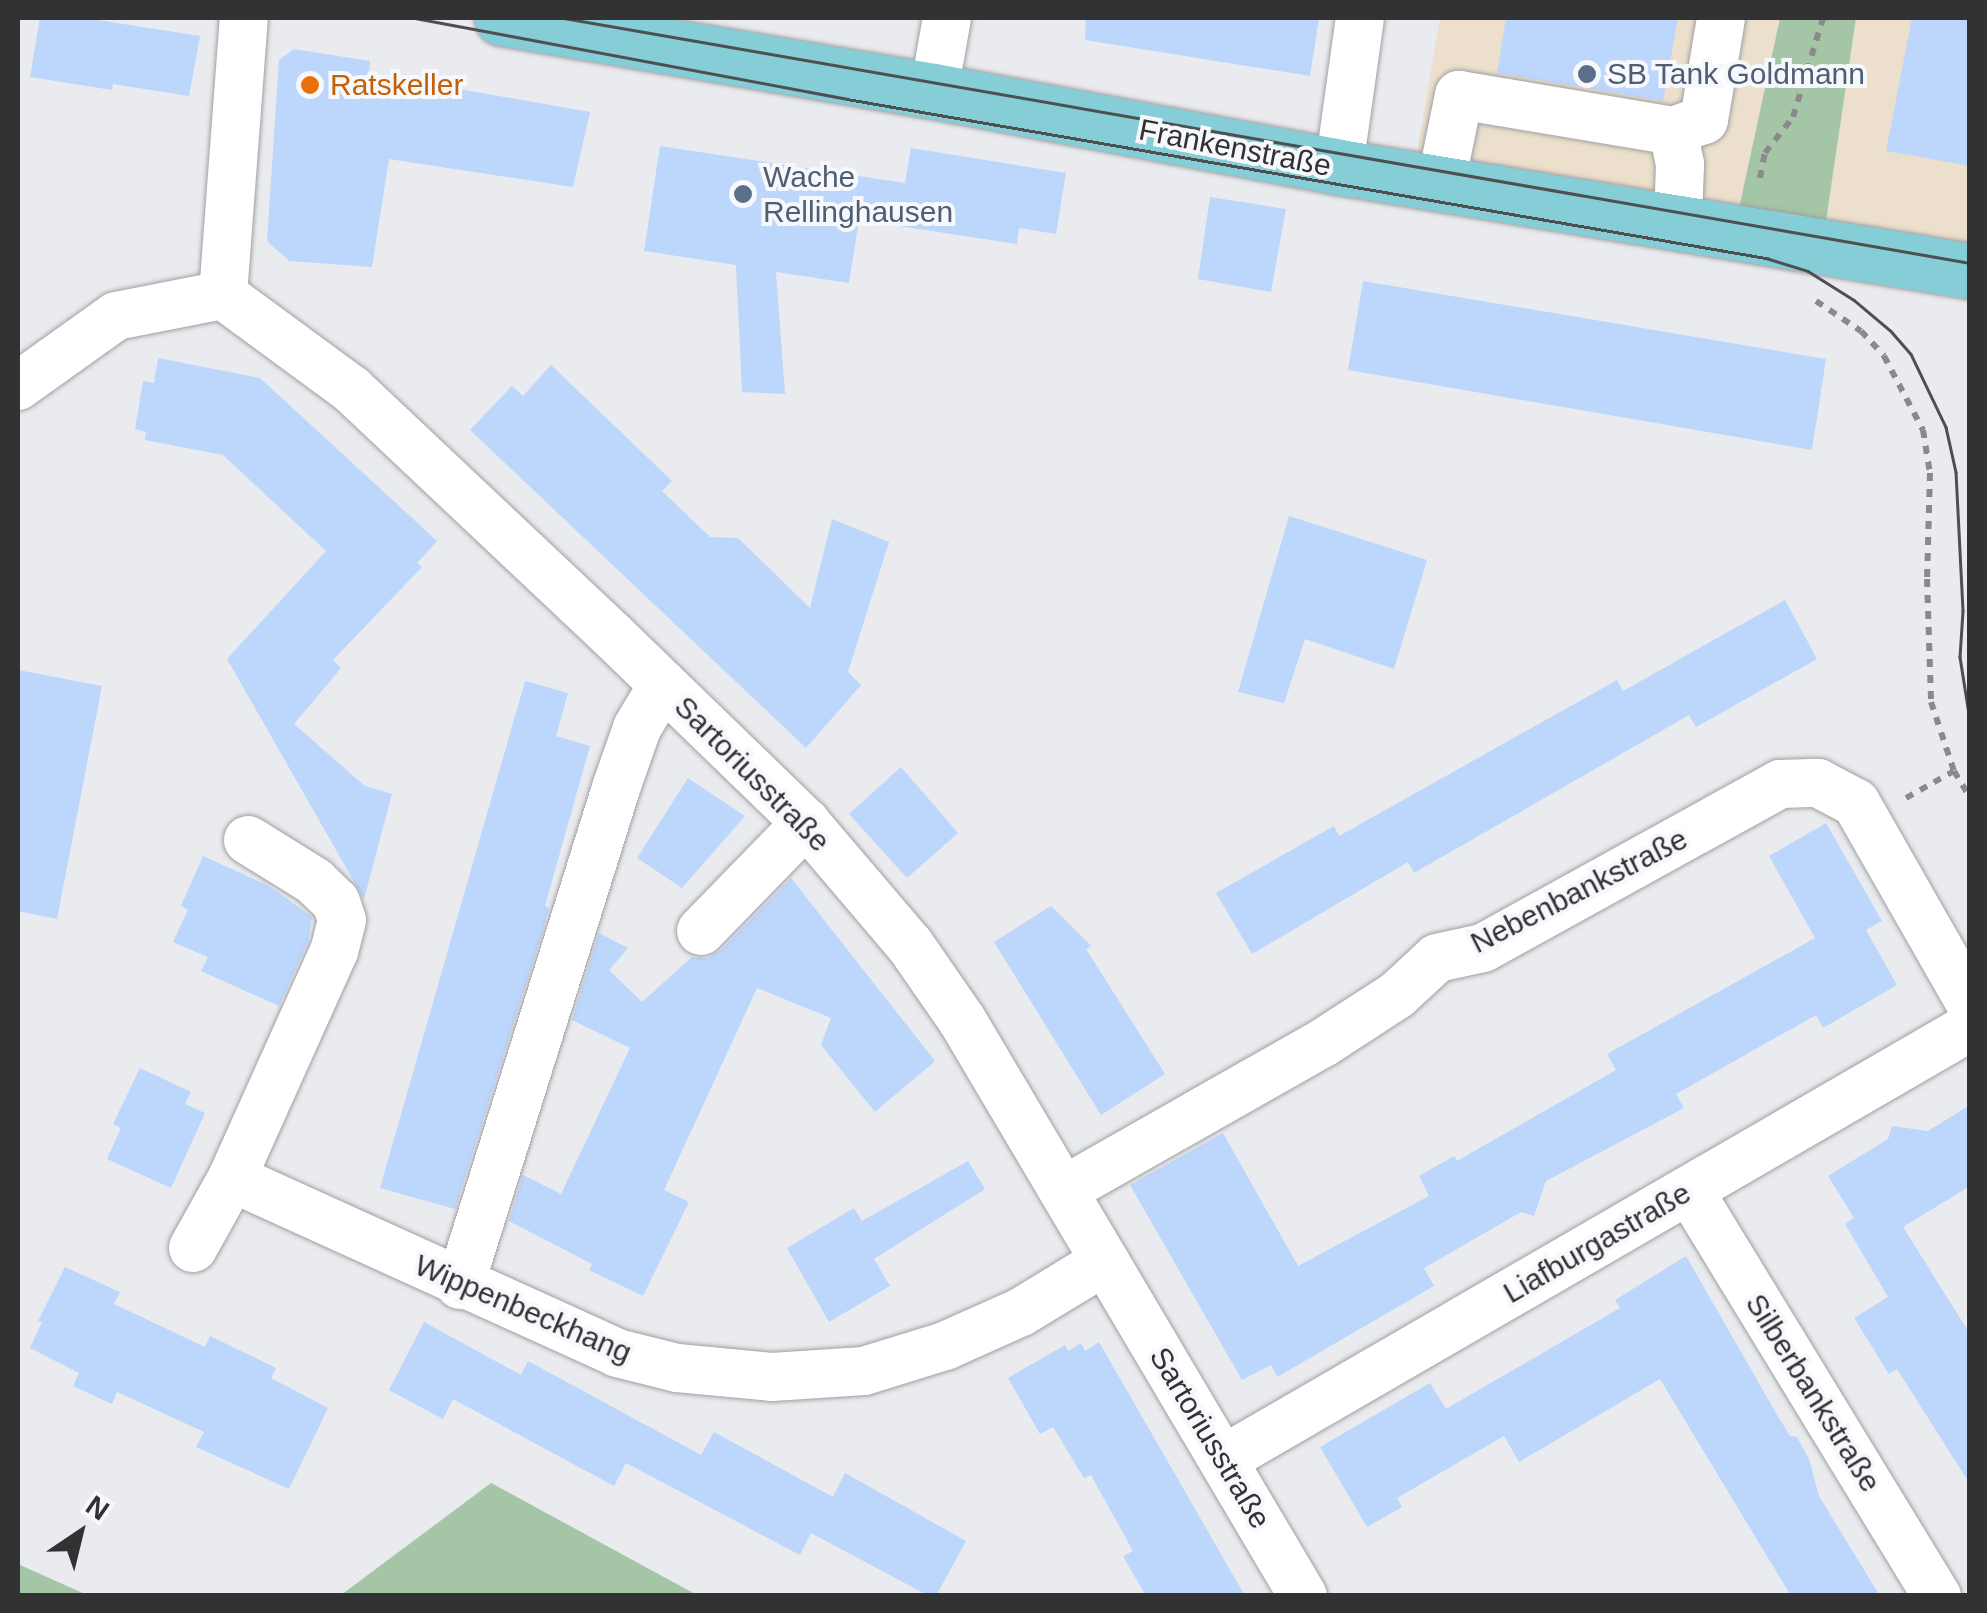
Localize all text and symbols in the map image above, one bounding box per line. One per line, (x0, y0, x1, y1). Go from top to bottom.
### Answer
place label: SB Tank Goldmann (1607, 56, 1865, 92)
marker: SB Tank Goldmann (1576, 63, 1598, 85)
place label: Ratskeller (330, 67, 463, 103)
marker: Ratskeller (299, 74, 321, 96)
street label: Frankenstraße (1136, 112, 1334, 184)
place label: Wache Rellinghausen (763, 159, 953, 230)
marker: Wache Rellinghausen (732, 183, 754, 205)
street label: Sartoriusstraße (667, 689, 837, 859)
street label: Nebenbankstraße (1465, 821, 1693, 961)
street label: Liafburgastraße (1497, 1175, 1697, 1311)
street label: Wippenbeckhang (409, 1247, 637, 1371)
street label: Silberbankstraße (1738, 1287, 1888, 1499)
street label: Sartoriusstraße (1142, 1341, 1278, 1535)
north arrow (30, 1483, 130, 1583)
text: N (80, 1490, 115, 1527)

